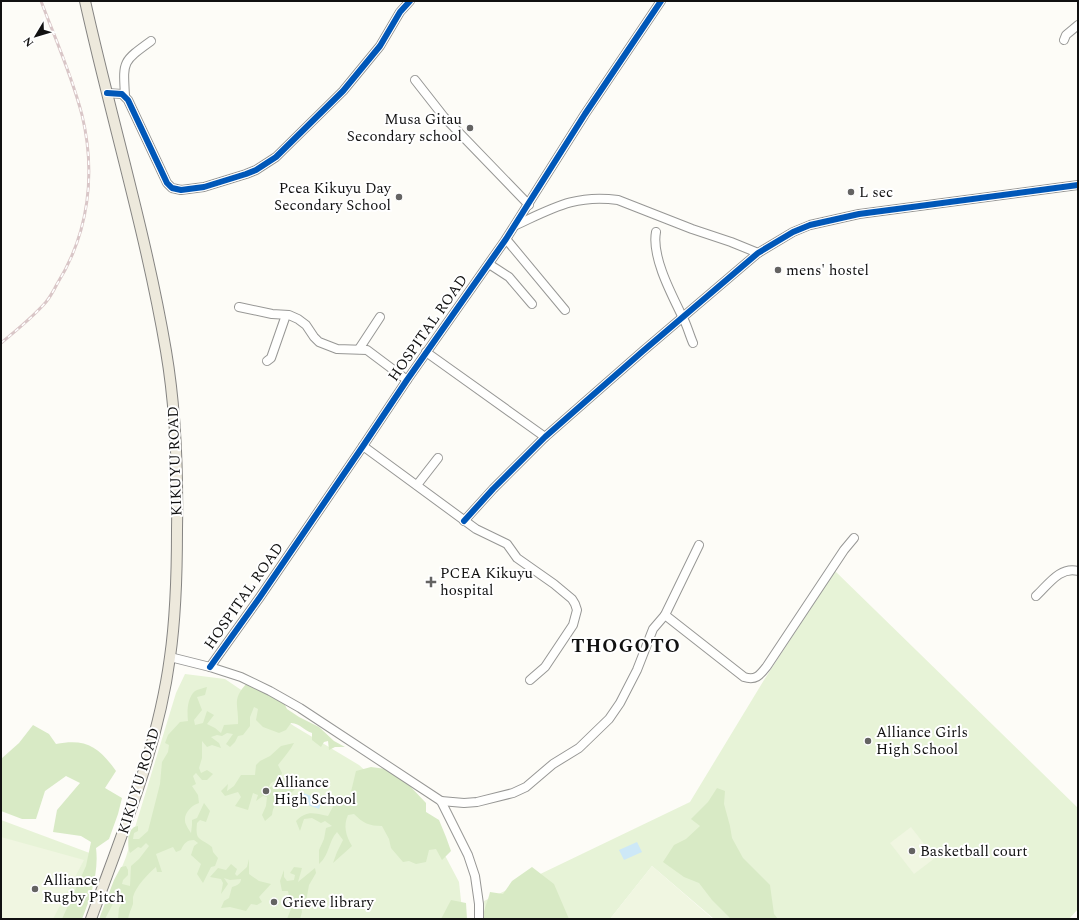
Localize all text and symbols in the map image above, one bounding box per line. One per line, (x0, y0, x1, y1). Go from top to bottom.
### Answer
north arrow (16, 16, 56, 56)
text: N (19, 33, 38, 51)
place label: Musa Gitau Secondary school (347, 108, 462, 148)
marker: Musa Gitau Secondary school (465, 123, 475, 133)
place label: Pcea Kikuyu Day Secondary School (274, 177, 392, 217)
place label: L sec (859, 181, 893, 204)
marker: L sec (846, 187, 856, 197)
marker: Pcea Kikuyu Day Secondary School (394, 192, 404, 202)
place label: mens' hostel (786, 259, 869, 282)
marker: mens' hostel (773, 265, 783, 275)
street label: HOSPITAL ROAD (382, 270, 474, 386)
street label: KIKUYU ROAD (162, 406, 188, 516)
street label: HOSPITAL ROAD (198, 538, 290, 654)
place label: PCEA Kikuyu hospital (440, 562, 533, 602)
marker: PCEA Kikuyu hospital (425, 576, 437, 588)
district label: THOGOTO (571, 632, 681, 661)
place label: Alliance Girls High School (876, 721, 968, 761)
street label: KIKUYU ROAD (112, 725, 166, 837)
marker: Alliance Girls High School (863, 736, 873, 746)
place label: Alliance High School (274, 771, 356, 811)
marker: Alliance High School (261, 786, 271, 796)
place label: Basketball court (920, 840, 1028, 863)
marker: Basketball court (907, 846, 917, 856)
place label: Alliance Rugby Pitch (43, 869, 125, 909)
marker: Alliance Rugby Pitch (30, 884, 40, 894)
place label: Grieve library (282, 891, 375, 914)
marker: Grieve library (269, 897, 279, 907)

